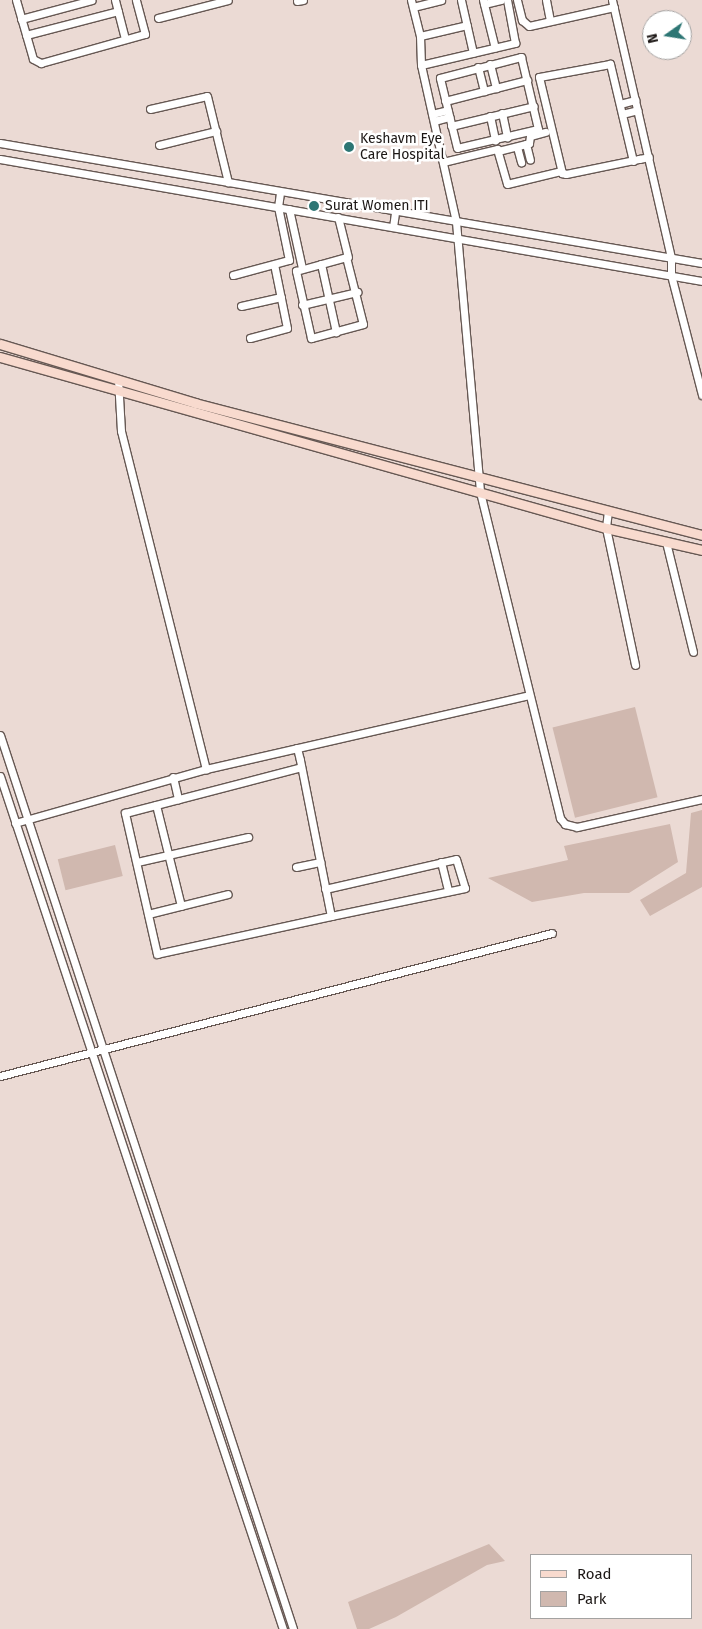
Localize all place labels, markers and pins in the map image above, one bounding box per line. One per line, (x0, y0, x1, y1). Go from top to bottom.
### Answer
place label: Keshavm Eye Care Hospital (360, 131, 445, 164)
marker: Keshavm Eye Care Hospital (342, 140, 356, 154)
place label: Surat Women ITI (325, 198, 429, 214)
marker: Surat Women ITI (307, 199, 321, 213)

